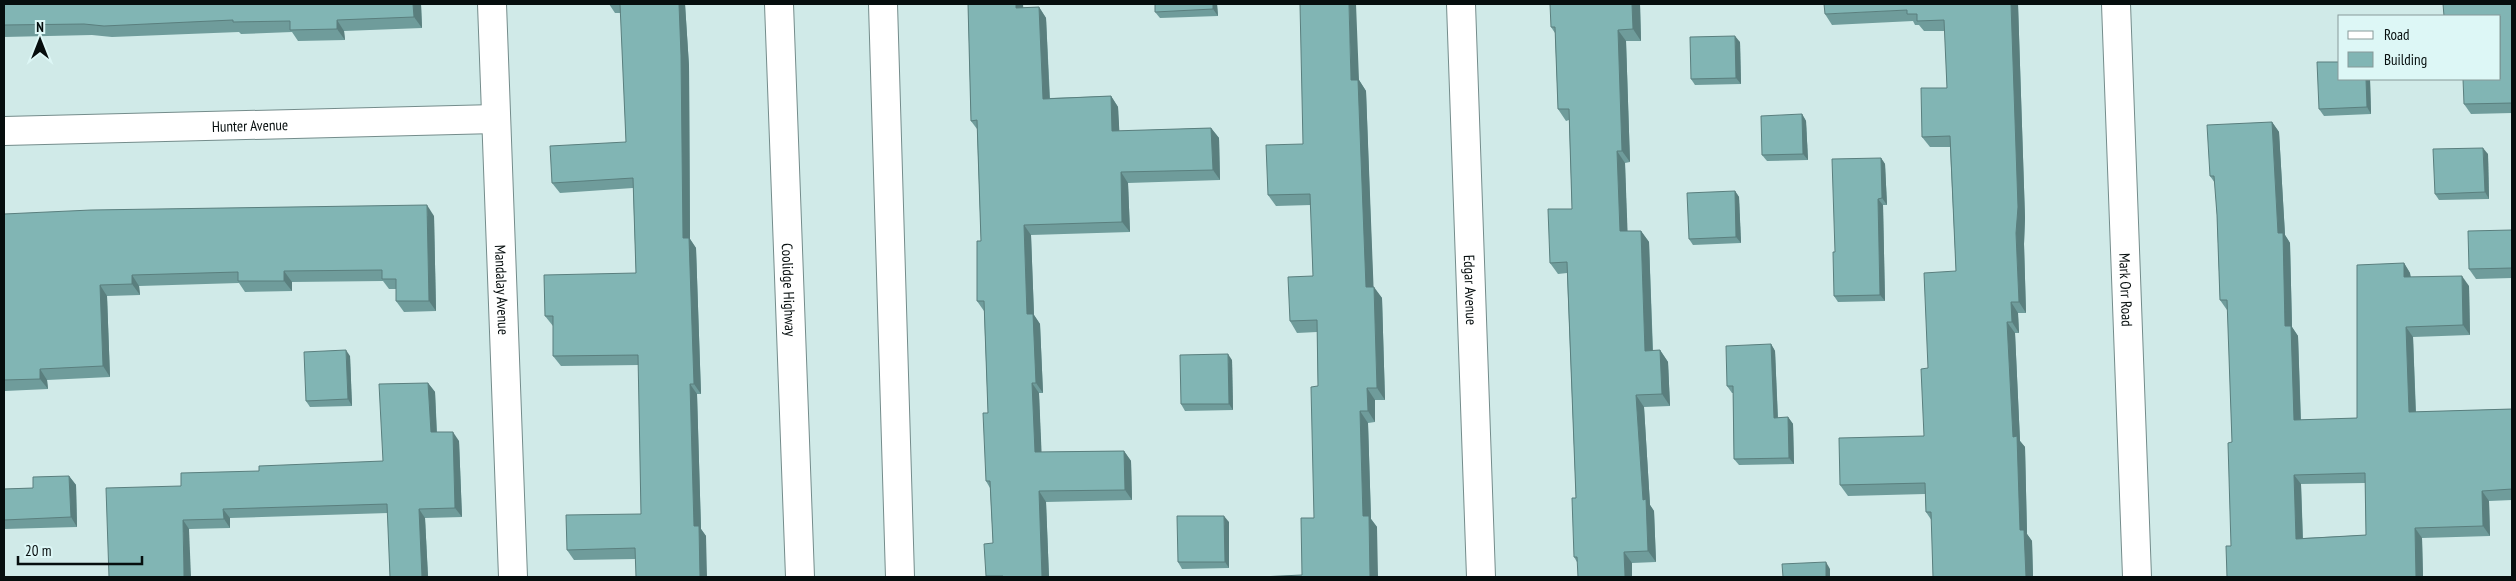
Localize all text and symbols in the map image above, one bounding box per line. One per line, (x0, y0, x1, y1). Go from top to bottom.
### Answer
north arrow (15, 15, 65, 65)
legend (2338, 15, 2501, 80)
text: N (36, 18, 44, 36)
text: Road (2384, 25, 2410, 44)
text: Building (2384, 50, 2427, 69)
street label: Hunter Avenue (212, 115, 288, 135)
street label: Coolidge Highway (778, 243, 801, 337)
street label: Mandalay Avenue (491, 244, 514, 335)
street label: Mark Orr Road (2116, 253, 2137, 327)
street label: Edgar Avenue (1460, 254, 1482, 325)
scale bar (18, 534, 141, 566)
text: 20 m (25, 541, 51, 560)

